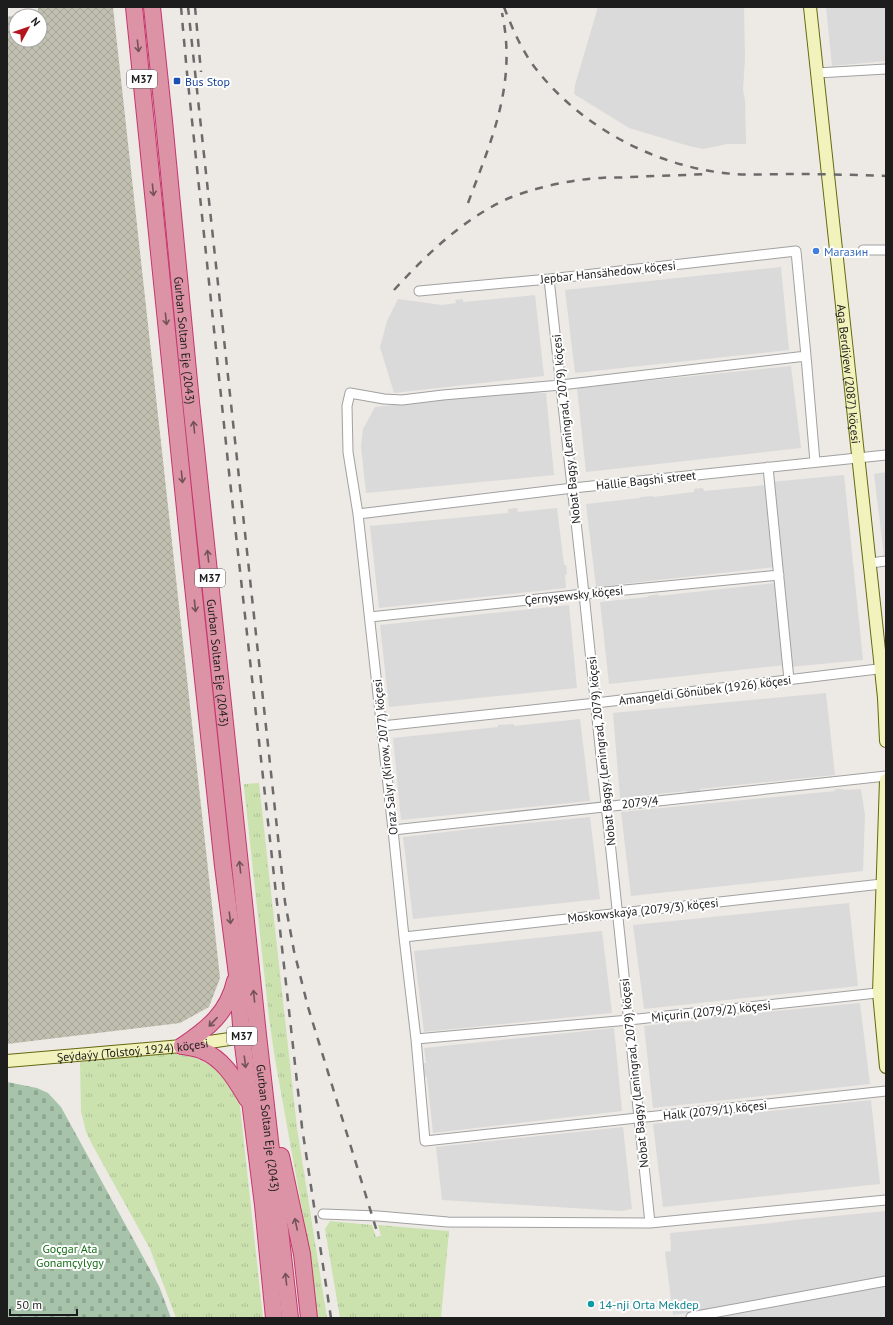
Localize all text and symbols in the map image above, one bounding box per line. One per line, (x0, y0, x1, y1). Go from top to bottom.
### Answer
north arrow (8, 8, 48, 48)
text: N (28, 14, 43, 29)
one-way arrow (135, 39, 142, 52)
road number: M37 (127, 70, 157, 88)
place label: Bus Stop (185, 74, 230, 89)
marker: Bus Stop (172, 76, 182, 86)
one-way arrow (150, 183, 157, 196)
place label: Магазин (824, 244, 868, 259)
marker: Магазин (811, 246, 821, 256)
street label: Jepbar Hansähedow köçesi (539, 257, 676, 287)
street label: Gurban Soltan Eje (2043) (171, 276, 199, 405)
street label: Aga Berdiýew (2087) köçesi (834, 303, 864, 444)
one-way arrow (163, 312, 170, 325)
street label: Nobat Bagşy (Leningrad, 2079) köçesi (549, 333, 583, 525)
one-way arrow (190, 421, 198, 434)
street label: Hallie Bagshi street (595, 467, 697, 493)
one-way arrow (178, 470, 186, 483)
one-way arrow (204, 550, 212, 563)
road number: M37 (195, 569, 225, 587)
street label: Çernyşewsky köçesi (524, 582, 624, 608)
street label: Gurban Soltan Eje (2043) (204, 598, 233, 727)
one-way arrow (192, 599, 199, 612)
street label: Nobat Bagşy (Leningrad, 2079) köçesi (584, 655, 618, 847)
street label: Amangeldi Gönübek (1926) köçesi (618, 672, 792, 708)
street label: Oraz Salyr (Kirow, 2077) köçesi (369, 678, 401, 836)
street label: 2079/4 (621, 793, 660, 811)
one-way arrow (236, 861, 244, 874)
street label: Moskowskaýa (2079/3) köçesi (567, 895, 719, 925)
one-way arrow (226, 912, 234, 925)
street label: Nobat Bagşy (Leningrad, 2079) köçesi (617, 977, 651, 1169)
one-way arrow (250, 990, 257, 1003)
street label: Miçurin (2079/2) köçesi (651, 997, 771, 1025)
one-way arrow (209, 1017, 218, 1027)
road number: M37 (227, 1027, 257, 1045)
street label: Şeýdaýy (Tolstoý, 1924) köçesi (56, 1035, 209, 1064)
one-way arrow (241, 1055, 249, 1068)
street label: Gurban Soltan Eje (2043) (254, 1063, 283, 1193)
street label: Halk (2079/1) köçesi (662, 1097, 768, 1123)
one-way arrow (291, 1218, 299, 1231)
park label: Goçgar Ata Gonamçylygy (36, 1241, 104, 1270)
one-way arrow (282, 1273, 289, 1286)
scale bar (10, 1291, 77, 1317)
text: 50 m (16, 1297, 42, 1312)
place label: 14-nji Orta Mekdep (599, 1297, 699, 1312)
marker: 14-nji Orta Mekdep (586, 1299, 596, 1309)

